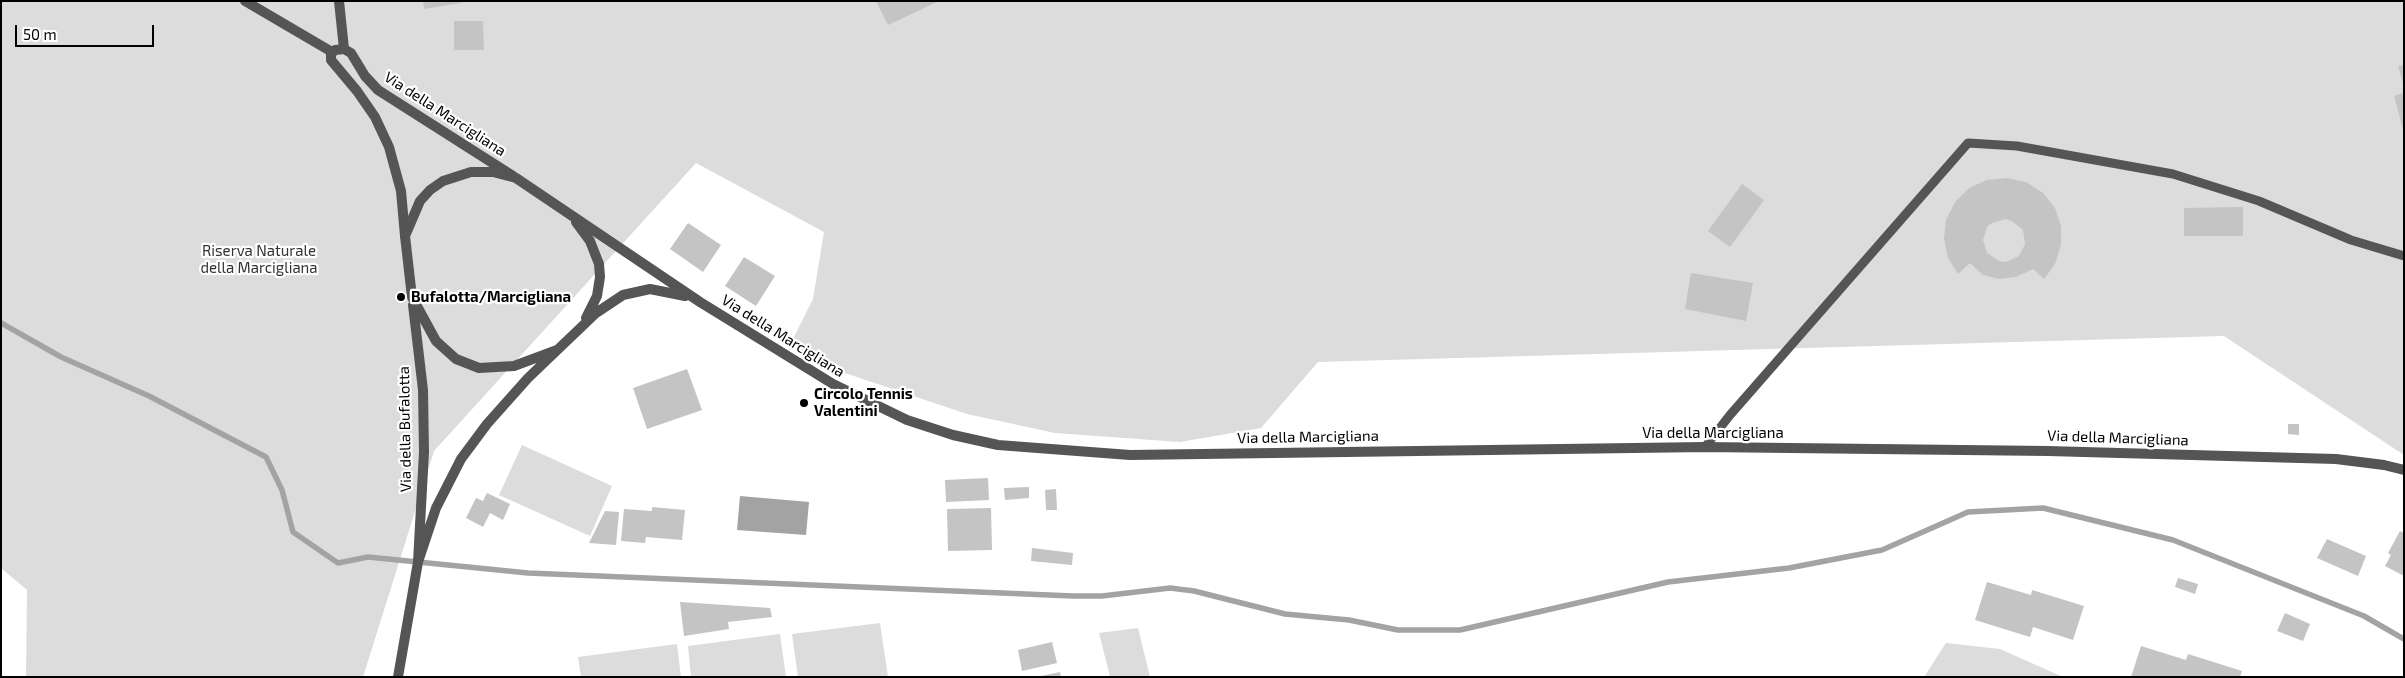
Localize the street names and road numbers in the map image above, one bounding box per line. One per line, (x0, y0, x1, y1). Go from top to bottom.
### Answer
street label: Via della Marcigliana (381, 68, 509, 160)
street label: Via della Marcigliana (718, 291, 848, 381)
street label: Via della Bufalotta (395, 366, 415, 492)
street label: Via della Marcigliana (1642, 424, 1784, 442)
street label: Via della Marcigliana (1237, 427, 1379, 447)
street label: Via della Marcigliana (2047, 427, 2189, 449)

